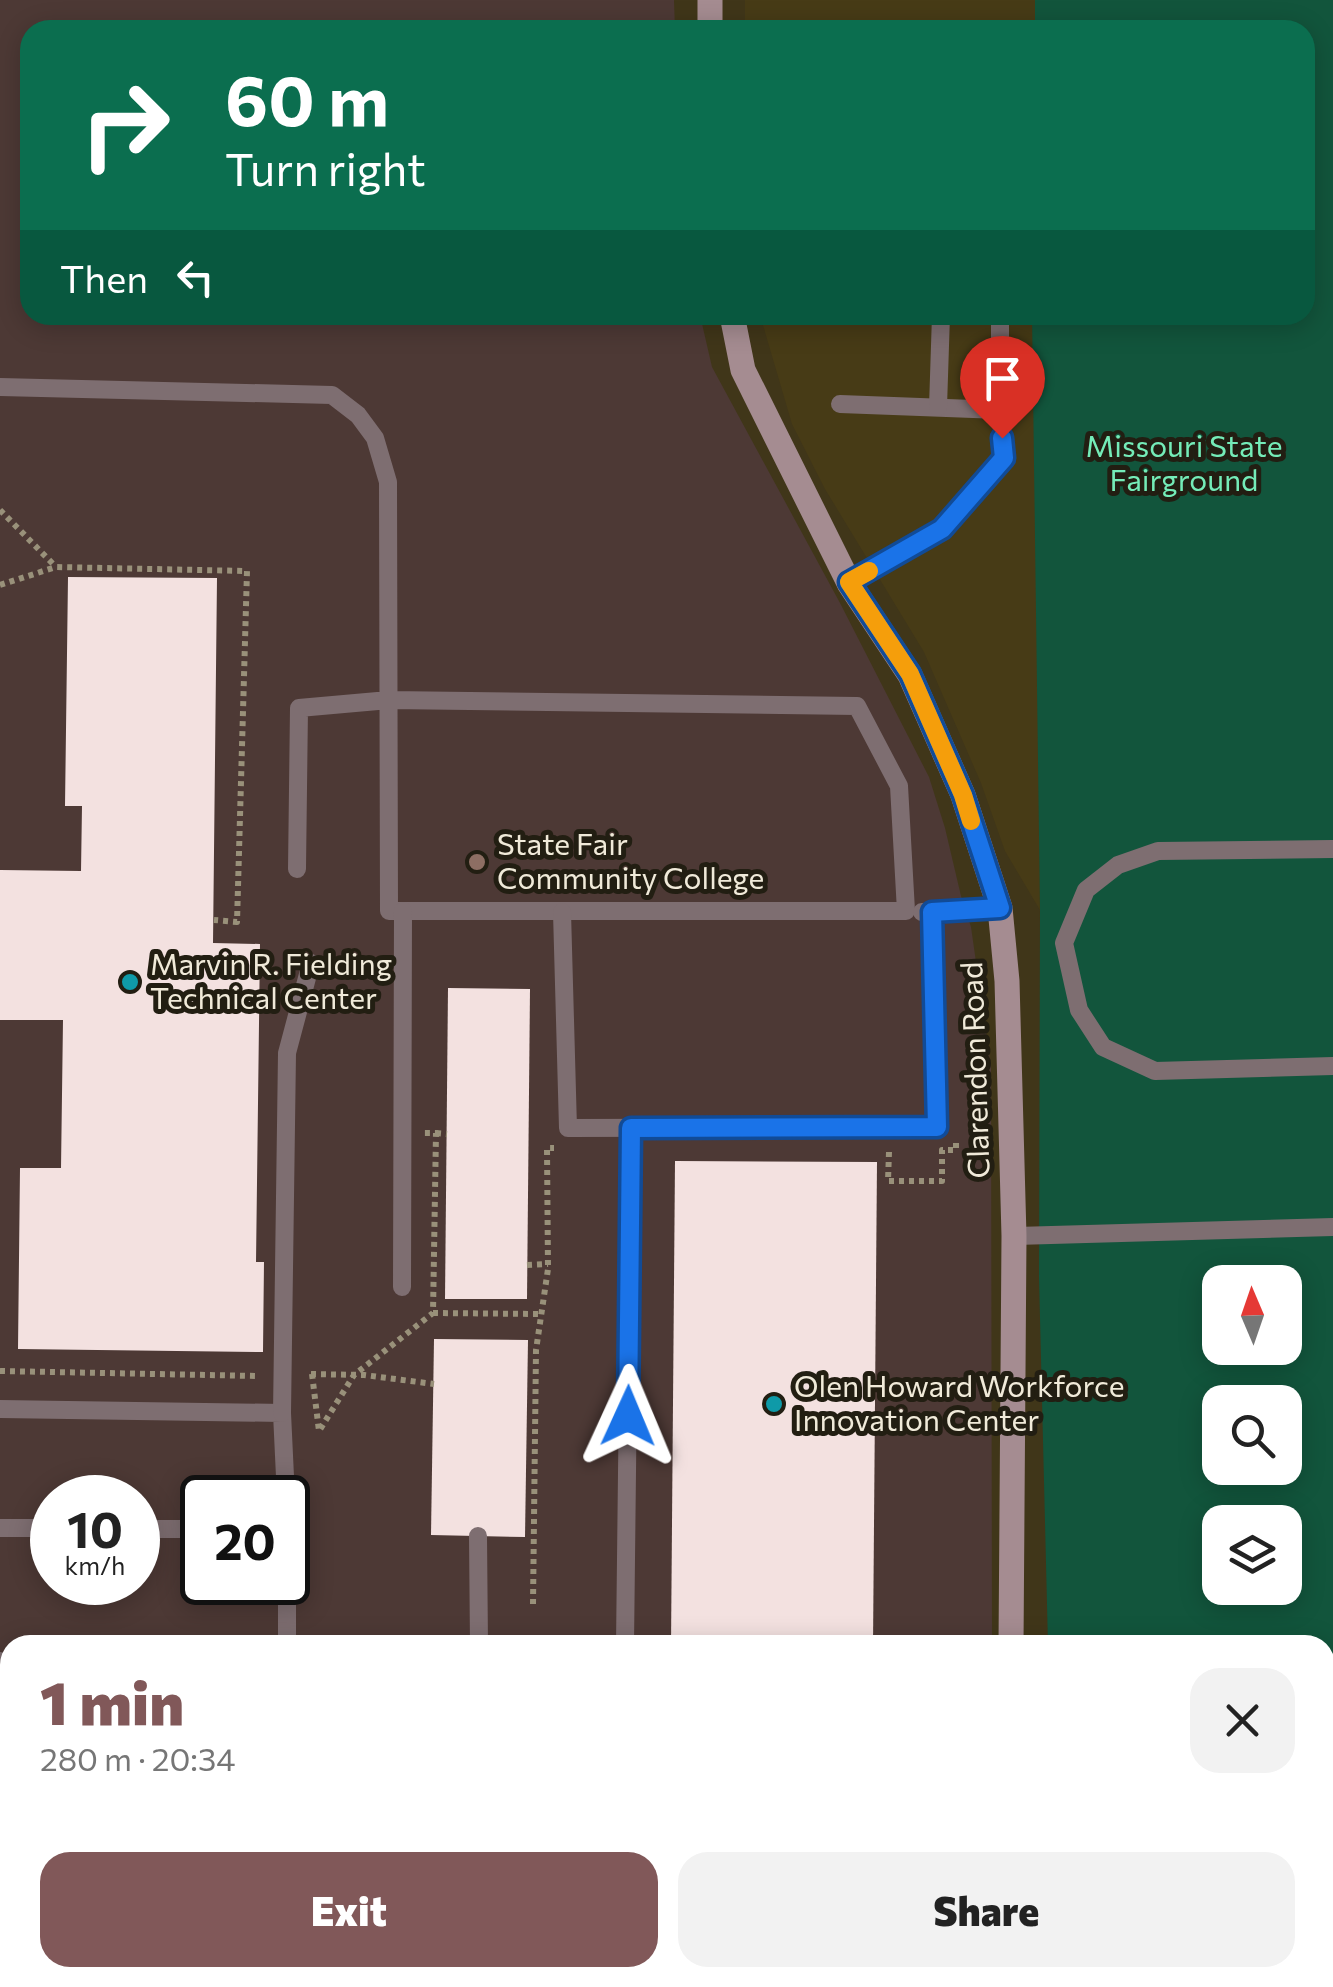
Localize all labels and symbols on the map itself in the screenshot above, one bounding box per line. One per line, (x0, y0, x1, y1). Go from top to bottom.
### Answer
pin (960, 336, 1045, 439)
park label: Missouri State Fairground (1085, 426, 1283, 497)
place label: State Fair Community College (497, 824, 764, 895)
marker: State Fair Community College (466, 851, 488, 873)
place label: Marvin R. Fielding Technical Center (150, 944, 392, 1015)
street label: Clarendon Road (951, 961, 996, 1179)
marker: Marvin R. Fielding Technical Center (119, 971, 141, 993)
north arrow (1202, 1265, 1302, 1365)
position arrow (576, 1364, 680, 1468)
place label: Olen Howard Workforce Innovation Center (794, 1366, 1125, 1437)
marker: Olen Howard Workforce Innovation Center (763, 1393, 785, 1415)
speed limit sign: 20 (180, 1475, 310, 1605)

